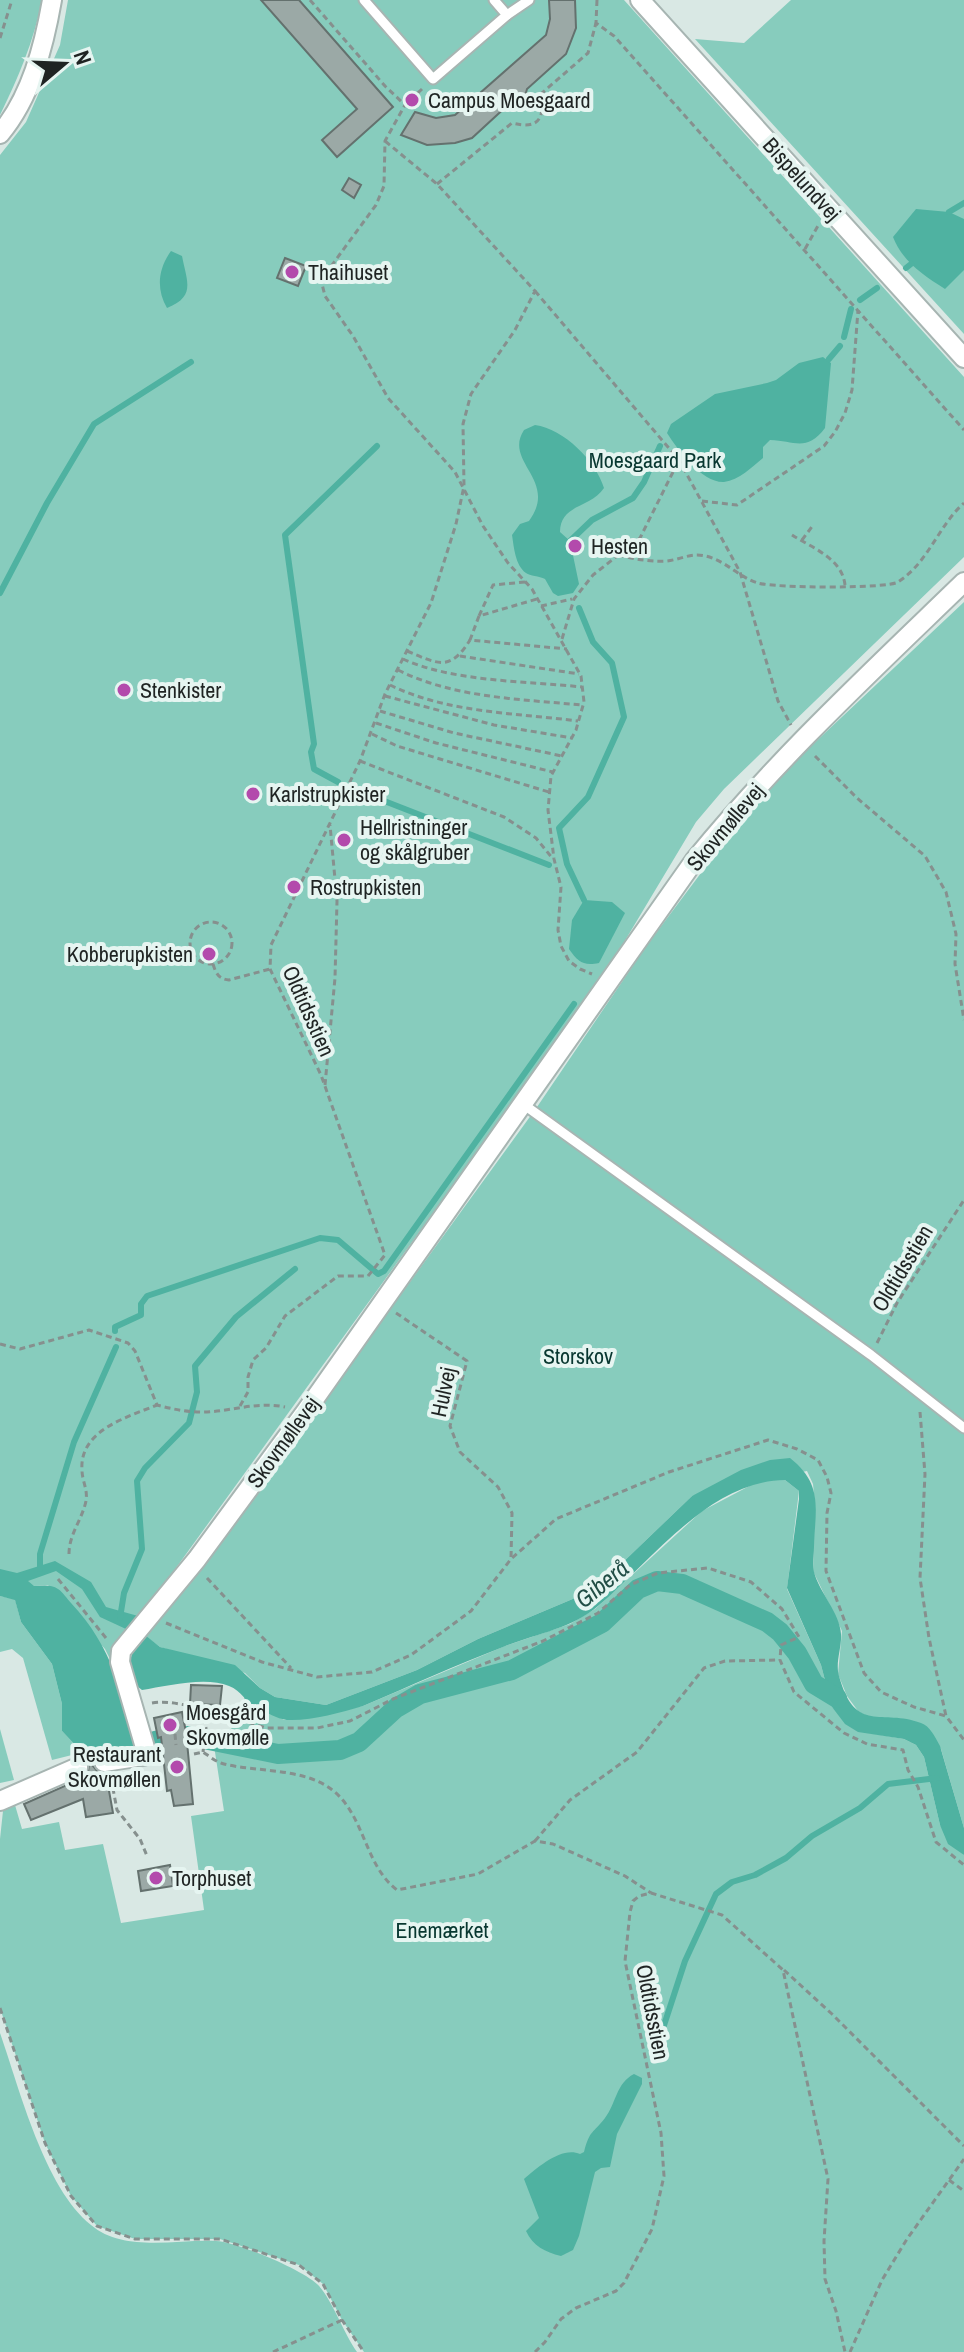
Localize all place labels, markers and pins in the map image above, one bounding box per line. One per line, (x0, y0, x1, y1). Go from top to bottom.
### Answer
place label: Campus Moesgaard (428, 85, 590, 115)
marker: Campus Moesgaard (403, 91, 421, 109)
place label: Thaihuset (308, 257, 388, 287)
marker: Thaihuset (283, 263, 301, 281)
place label: Hesten (591, 531, 648, 561)
marker: Hesten (566, 537, 584, 555)
place label: Stenkister (140, 675, 221, 705)
marker: Stenkister (115, 681, 133, 699)
place label: Karlstrupkister (269, 779, 385, 809)
marker: Karlstrupkister (244, 785, 262, 803)
place label: Hellristninger og skålgruber (360, 812, 469, 867)
marker: Hellristninger og skålgruber (335, 831, 353, 849)
place label: Rostrupkisten (310, 872, 421, 902)
marker: Rostrupkisten (285, 878, 303, 896)
place label: Kobberupkisten (67, 939, 193, 969)
marker: Kobberupkisten (200, 945, 218, 963)
place label: Moesgård Skovmølle (186, 1697, 269, 1752)
marker: Moesgård Skovmølle (161, 1716, 179, 1734)
place label: Restaurant Skovmøllen (68, 1739, 161, 1794)
marker: Restaurant Skovmøllen (168, 1758, 186, 1776)
place label: Torphuset (172, 1863, 251, 1893)
marker: Torphuset (147, 1869, 165, 1887)

